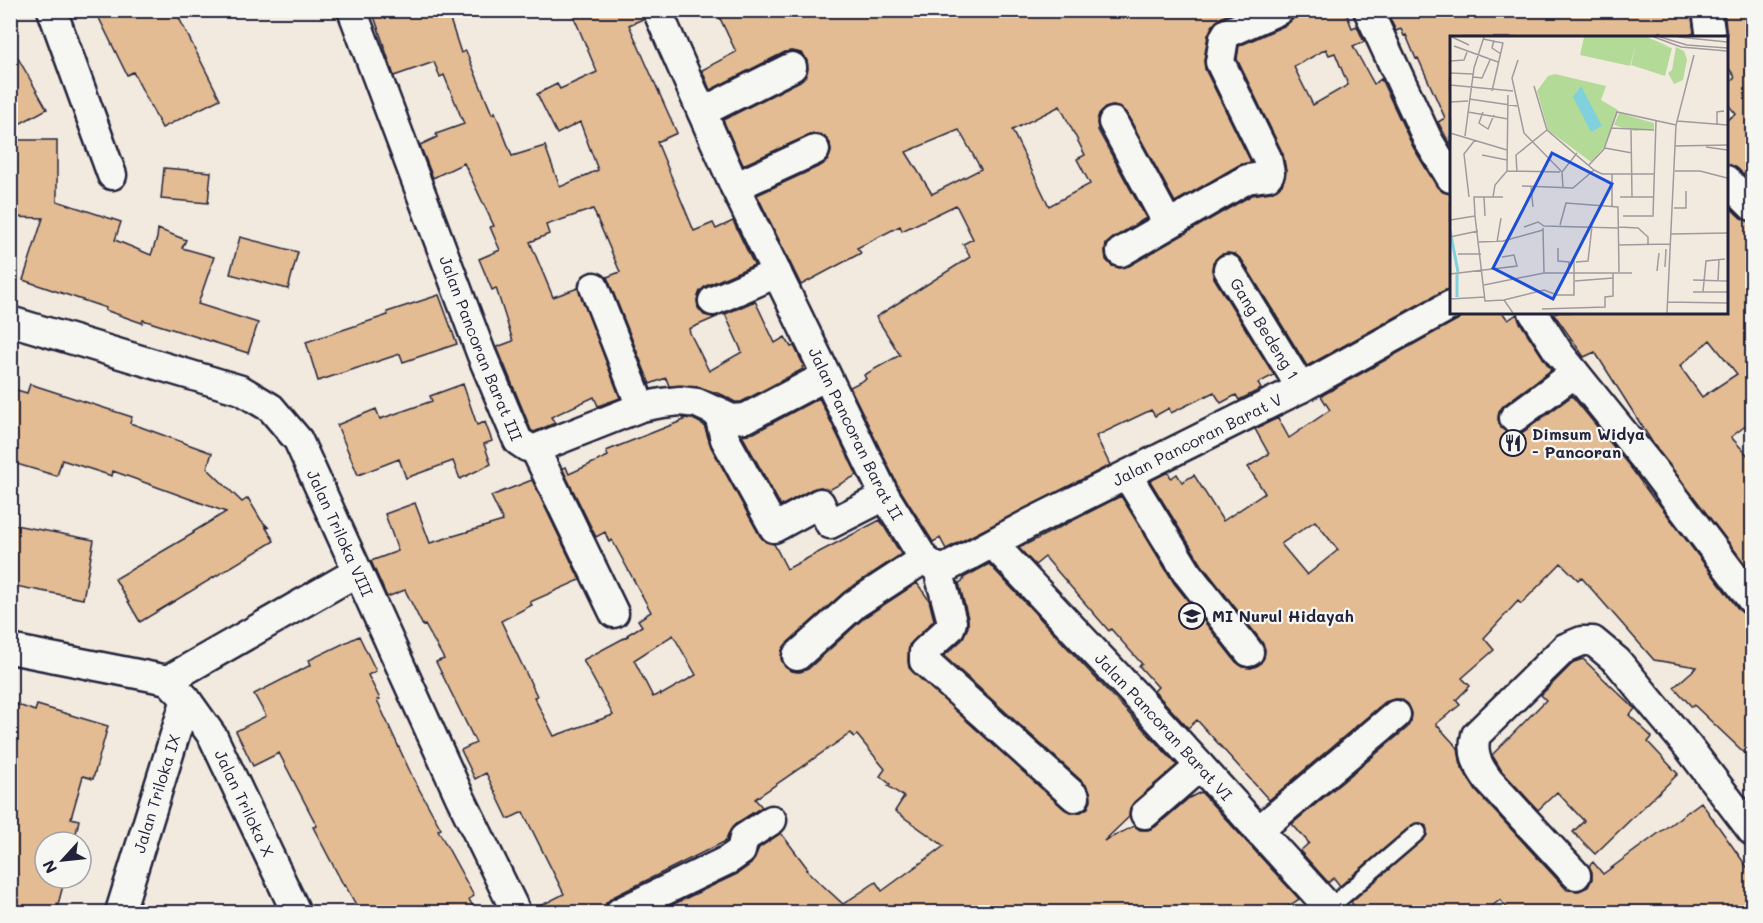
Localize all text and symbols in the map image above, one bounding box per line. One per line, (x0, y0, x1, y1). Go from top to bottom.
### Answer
inset map (1450, 36, 1727, 314)
street label: Jalan Pancoran Barat III (435, 253, 528, 444)
street label: Gang Bedeng 1 (1226, 274, 1304, 383)
street label: Jalan Pancoran Barat II (804, 344, 908, 524)
street label: Jalan Pancoran Barat V (1109, 388, 1285, 490)
place label: Dimsum Widya - Pancoran (1532, 423, 1645, 462)
restaurant icon: Dimsum Widya - Pancoran (1498, 428, 1528, 458)
street label: Jalan Triloka VIII (303, 466, 378, 600)
school or university icon: MI Nurul Hidayah (1177, 601, 1207, 631)
place label: MI Nurul Hidayah (1212, 605, 1354, 626)
street label: Jalan Pancoran Barat VI (1091, 648, 1237, 805)
street label: Jalan Triloka IX (128, 731, 185, 855)
street label: Jalan Triloka X (210, 746, 279, 860)
north arrow (33, 830, 93, 890)
text: N (37, 857, 61, 877)

